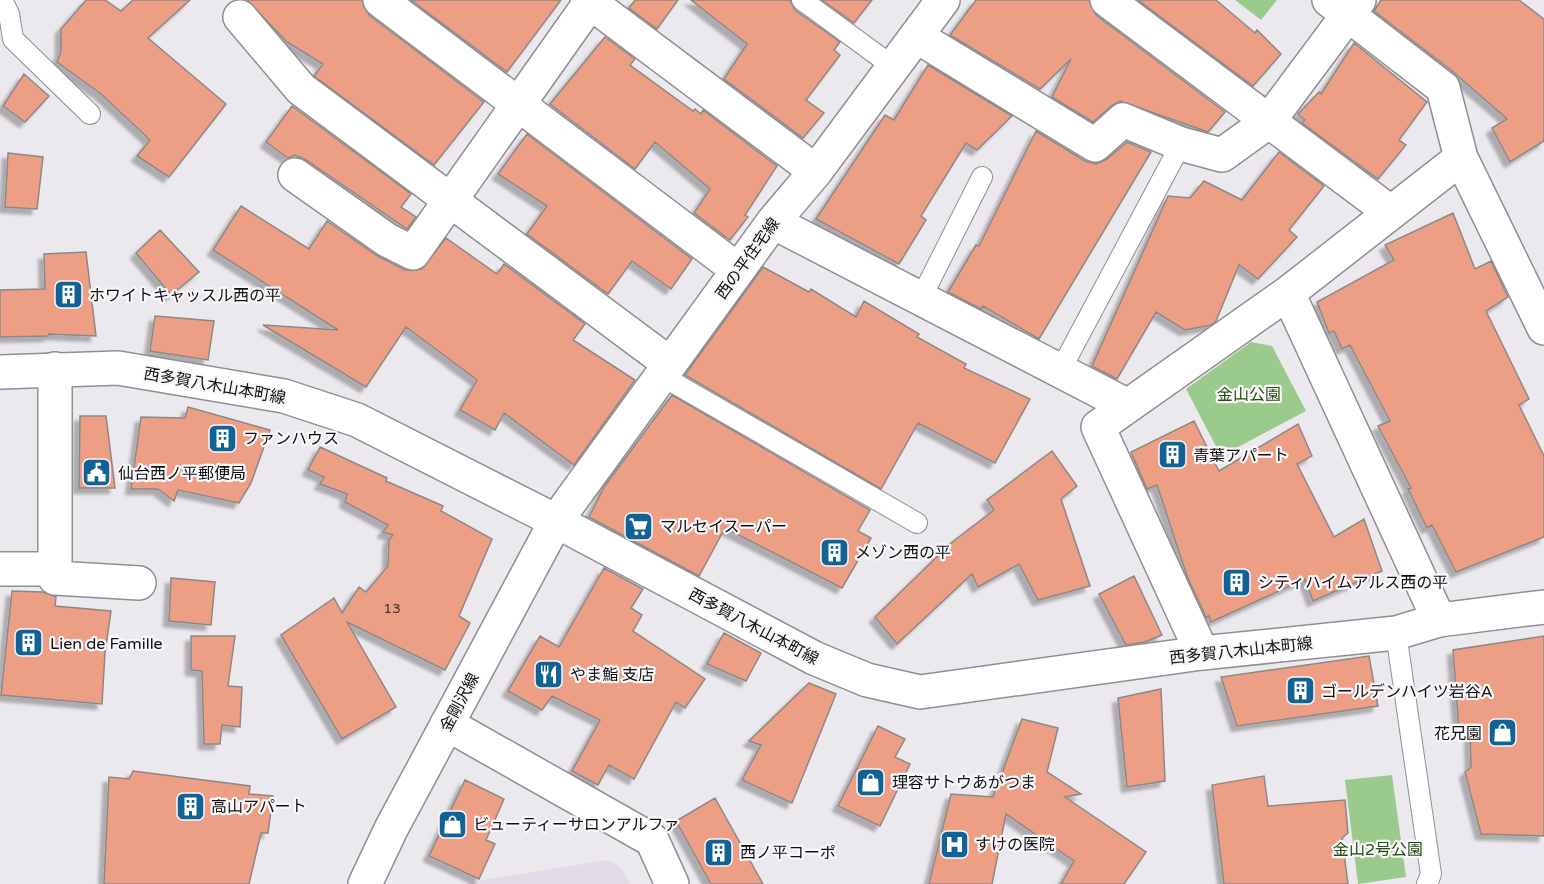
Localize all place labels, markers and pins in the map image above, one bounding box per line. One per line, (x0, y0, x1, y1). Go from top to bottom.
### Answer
building icon: ホワイトキャッスル西の平 (52, 279, 84, 311)
place label: ホワイトキャッスル西の平 (89, 286, 281, 306)
building icon: ファンハウス (206, 422, 238, 454)
place label: ファンハウス (243, 429, 339, 449)
building icon: 青葉アパート (1156, 439, 1188, 471)
place label: 青葉アパート (1193, 446, 1289, 466)
public building icon: 仙台西ノ平郵便局 (81, 457, 113, 489)
place label: 仙台西ノ平郵便局 (118, 464, 246, 484)
supermarket icon: マルセイスーパー (623, 510, 655, 542)
place label: マルセイスーパー (660, 517, 787, 537)
building icon: メゾン西の平 (818, 536, 850, 568)
place label: メゾン西の平 (855, 543, 951, 563)
building icon: シティハイムアルス西の平 (1221, 566, 1253, 598)
place label: シティハイムアルス西の平 (1258, 573, 1448, 593)
building icon: Lien de Famille (13, 627, 45, 659)
place label: Lien de Famille (50, 634, 163, 654)
restaurant icon: やま鮨 支店 (533, 658, 565, 690)
place label: やま鮨 支店 (570, 665, 654, 685)
building icon: ゴールデンハイツ岩谷A (1284, 675, 1316, 707)
place label: ゴールデンハイツ岩谷A (1321, 682, 1493, 702)
shop icon: 花兄園 (1487, 717, 1519, 749)
place label: 花兄園 (1434, 724, 1482, 744)
shop icon: 理容サトウあがつま (855, 766, 887, 798)
place label: 理容サトウあがつま (892, 773, 1036, 793)
building icon: 高山アパート (174, 790, 206, 822)
place label: 高山アパート (211, 797, 307, 817)
shop icon: ビューティーサロンアルファ (436, 808, 468, 840)
place label: ビューティーサロンアルファ (473, 815, 680, 835)
hospital icon: すけの医院 (938, 828, 970, 860)
place label: すけの医院 (975, 835, 1055, 855)
building icon: 西ノ平コーポ (703, 836, 735, 868)
place label: 西ノ平コーポ (740, 843, 836, 863)

